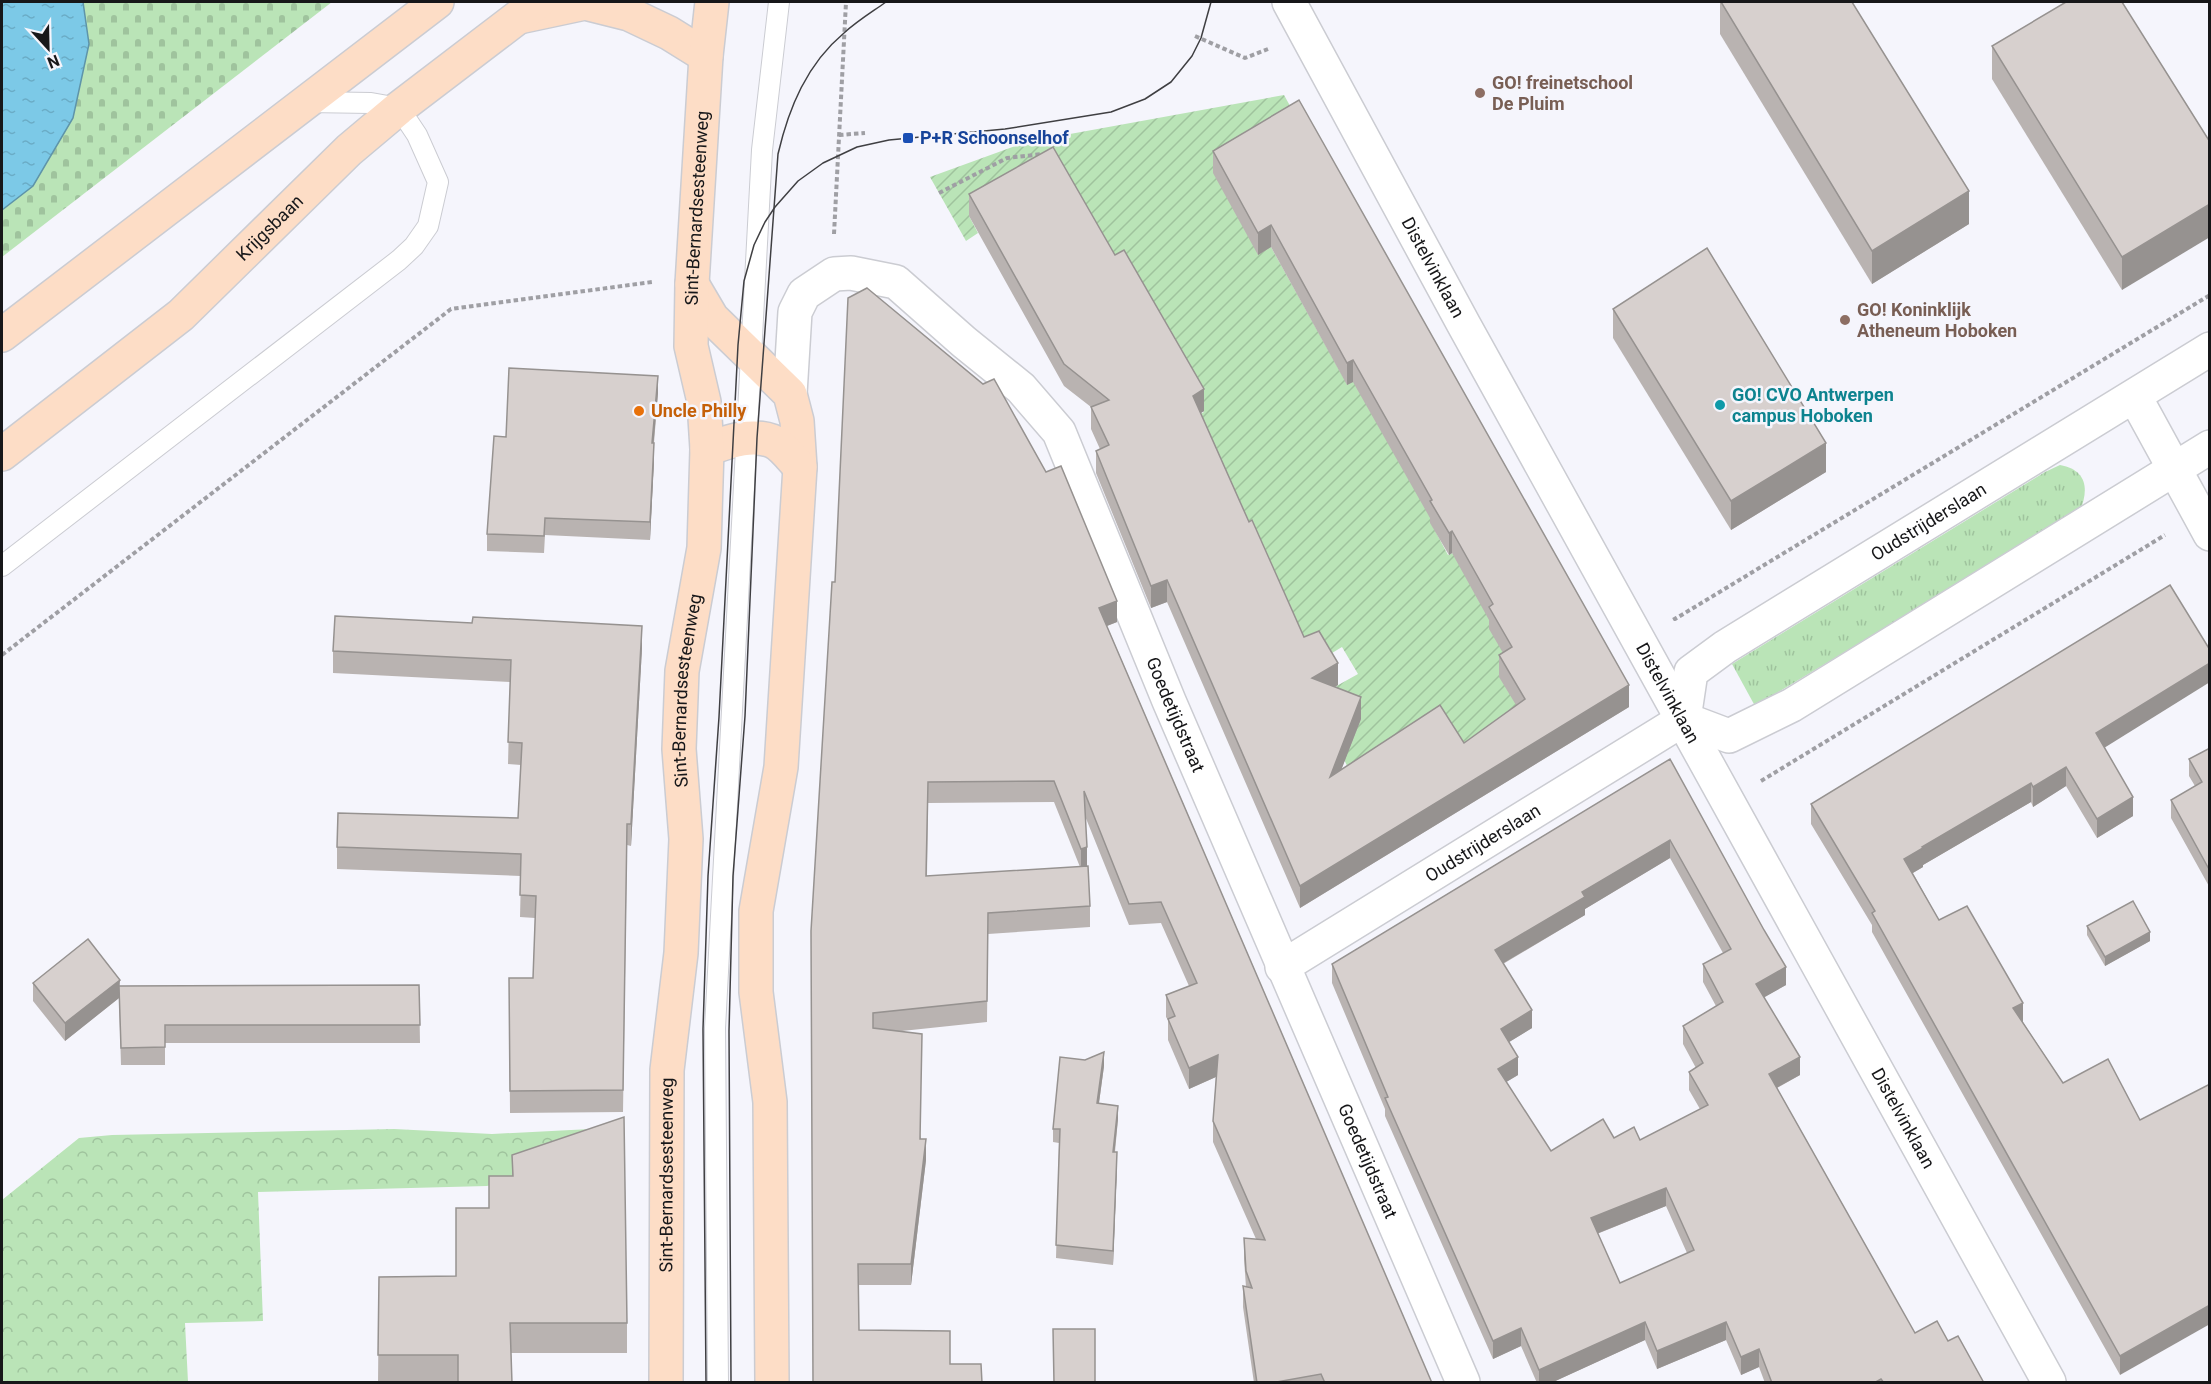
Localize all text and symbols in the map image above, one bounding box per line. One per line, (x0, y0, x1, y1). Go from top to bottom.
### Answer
north arrow (18, 18, 78, 78)
text: N (45, 51, 62, 72)
place label: GO! freinetschool De Pluim (1492, 72, 1633, 114)
marker: GO! freinetschool De Pluim (1473, 86, 1487, 100)
street label: Sint-Bernardsesteenweg (681, 110, 713, 305)
place label: P+R Schoonselhof (920, 127, 1069, 148)
marker: P+R Schoonselhof (901, 131, 915, 145)
street label: Krijgsbaan (232, 190, 307, 265)
street label: Distelvinklaan (1398, 213, 1469, 321)
place label: GO! Koninklijk Atheneum Hoboken (1857, 299, 2017, 341)
marker: GO! Koninklijk Atheneum Hoboken (1838, 313, 1852, 327)
place label: GO! CVO Antwerpen campus Hoboken (1732, 384, 1894, 426)
marker: GO! CVO Antwerpen campus Hoboken (1713, 398, 1727, 412)
place label: Uncle Philly (651, 400, 747, 421)
marker: Uncle Philly (632, 404, 646, 418)
street label: Oudstrijderslaan (1867, 478, 1990, 565)
street label: Sint-Bernardsesteenweg (668, 592, 706, 788)
street label: Distelvinklaan (1632, 639, 1704, 747)
street label: Goedetijdstraat (1142, 654, 1209, 775)
street label: Oudstrijderslaan (1421, 799, 1544, 886)
street label: Distelvinklaan (1867, 1064, 1940, 1172)
street label: Sint-Bernardsesteenweg (655, 1078, 677, 1272)
street label: Goedetijdstraat (1334, 1100, 1402, 1222)

